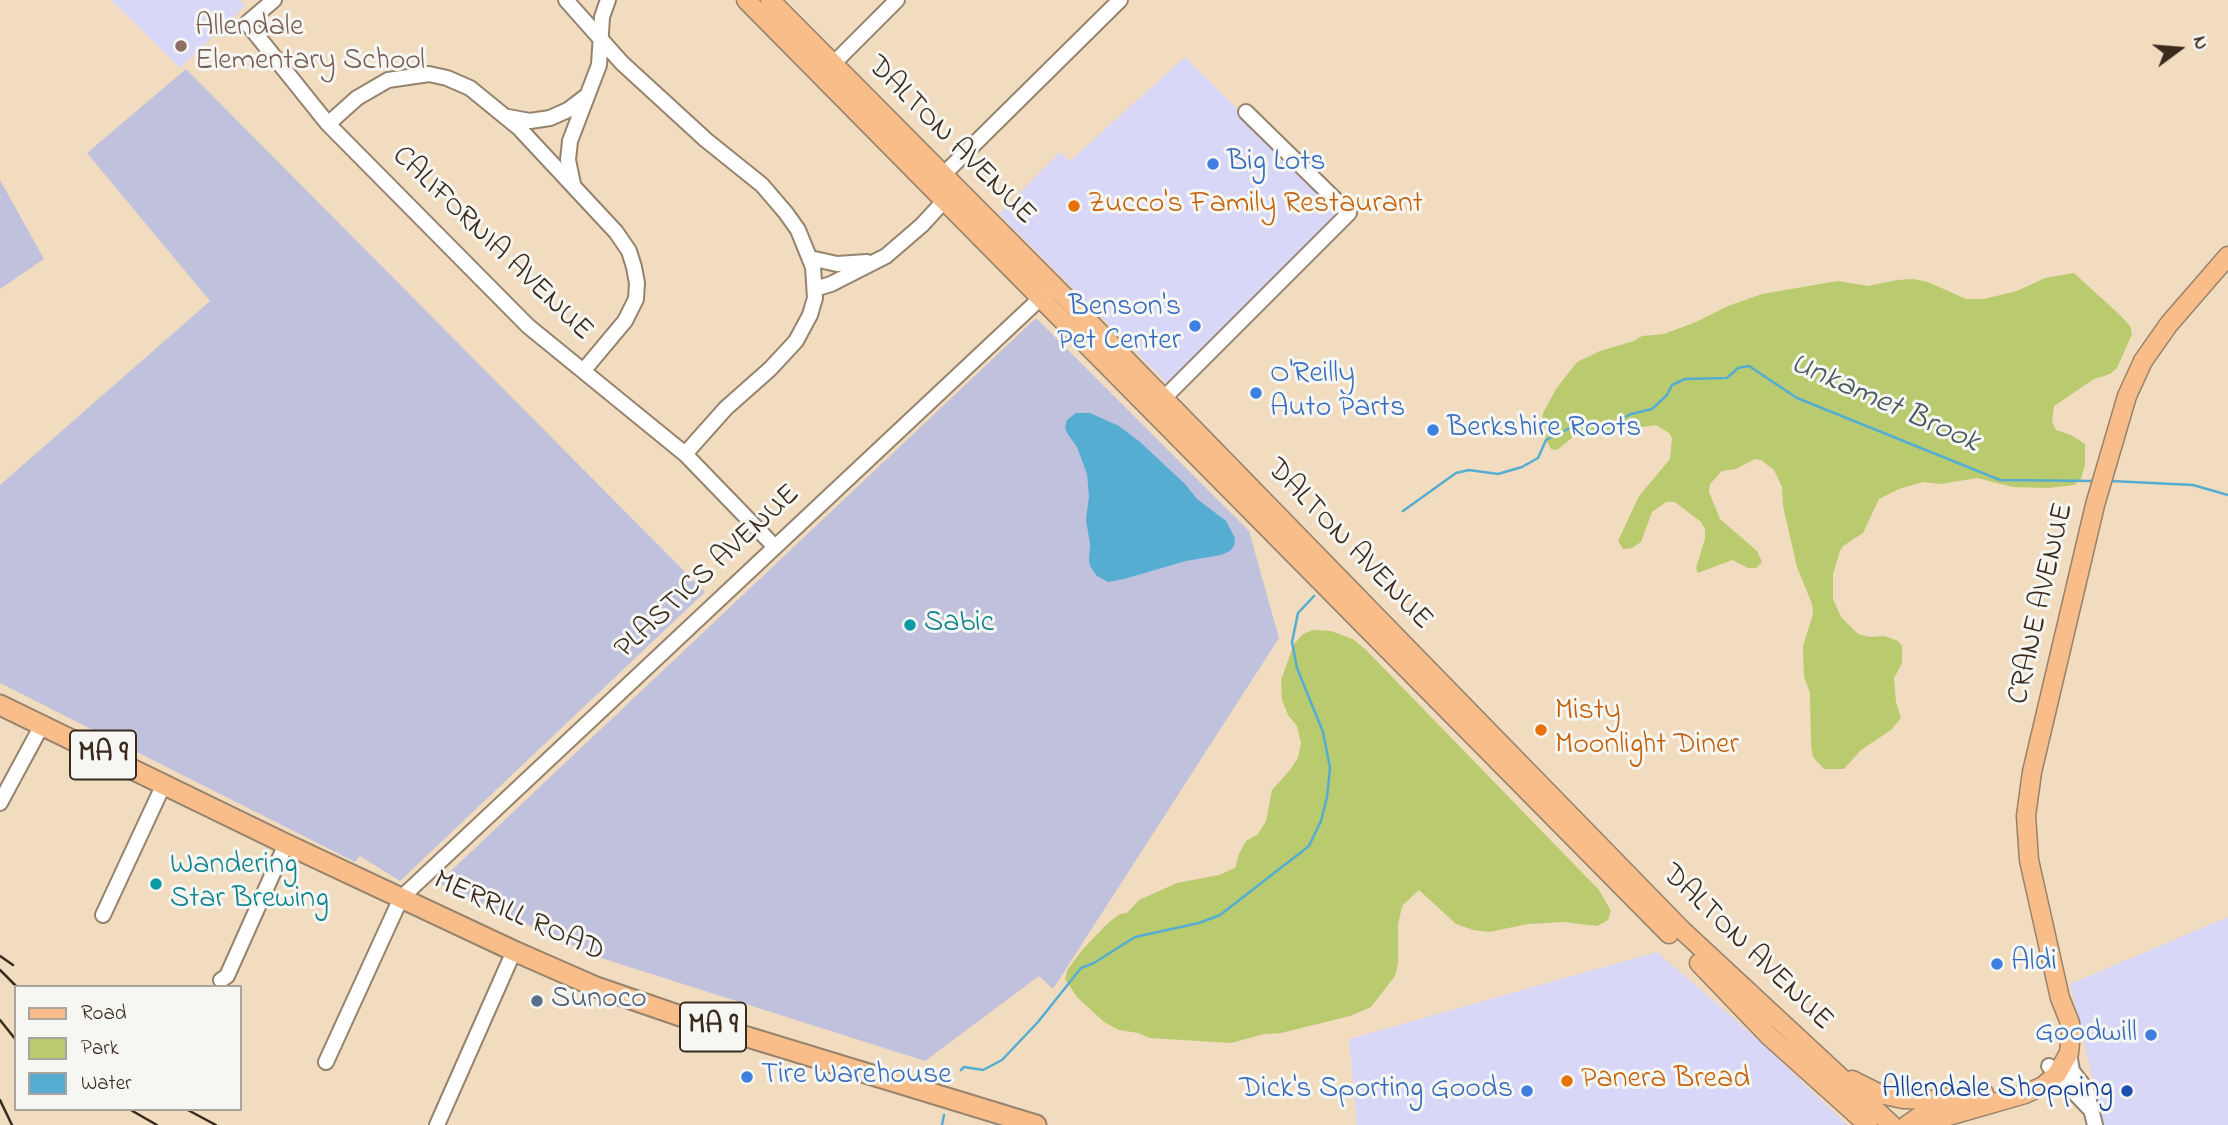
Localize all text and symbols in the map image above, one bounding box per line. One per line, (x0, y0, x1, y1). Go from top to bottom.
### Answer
place label: Allendale Elementary School (195, 11, 425, 82)
north arrow (2144, 14, 2214, 84)
text: N (2185, 33, 2214, 53)
marker: Allendale Elementary School (173, 38, 189, 54)
street label: DALTON AVENUE (858, 50, 1042, 234)
street label: CALIFORNIA AVENUE (383, 140, 599, 350)
place label: Big Lots (1227, 146, 1326, 182)
marker: Big Lots (1205, 156, 1221, 172)
place label: Zucco's Family Restaurant (1088, 188, 1423, 224)
marker: Zucco's Family Restaurant (1066, 198, 1082, 214)
place label: Benson's Pet Center (1057, 291, 1181, 362)
marker: Benson's Pet Center (1187, 318, 1203, 334)
water label: Unkamet Brook (1783, 346, 1985, 464)
place label: O'Reilly Auto Parts (1270, 358, 1405, 428)
marker: O'Reilly Auto Parts (1248, 385, 1264, 401)
place label: Berkshire Roots (1447, 412, 1641, 448)
marker: Berkshire Roots (1425, 422, 1441, 438)
street label: DALTON AVENUE (1257, 453, 1439, 639)
street label: PLASTICS AVENUE (609, 478, 809, 668)
street label: CRANE AVENUE (2002, 500, 2084, 708)
place label: Sabic (924, 607, 994, 643)
marker: Sabic (902, 617, 918, 633)
place label: Misty Moonlight Diner (1555, 695, 1739, 766)
marker: Misty Moonlight Diner (1533, 722, 1549, 738)
road number: MA 9 (70, 730, 136, 780)
place label: Wandering Star Brewing (170, 849, 329, 920)
street label: DALTON AVENUE (1653, 858, 1839, 1040)
street label: MERRILL ROAD (427, 864, 609, 972)
marker: Wandering Star Brewing (148, 876, 164, 892)
place label: Aldi (2011, 946, 2057, 982)
marker: Aldi (1989, 956, 2005, 972)
place label: Sunoco (551, 983, 647, 1019)
legend (14, 985, 242, 1111)
marker: Sunoco (529, 993, 545, 1009)
text: Road (81, 999, 127, 1029)
road number: MA 9 (680, 1002, 746, 1052)
place label: Goodwill (2035, 1017, 2137, 1053)
marker: Goodwill (2143, 1027, 2159, 1043)
text: Park (81, 1034, 119, 1064)
place label: Tire Warehouse (761, 1059, 952, 1095)
place label: Panera Bread (1581, 1063, 1750, 1099)
text: Water (81, 1069, 132, 1099)
marker: Tire Warehouse (739, 1069, 755, 1085)
place label: Dick's Sporting Goods (1239, 1073, 1513, 1109)
marker: Panera Bread (1559, 1073, 1575, 1089)
place label: Allendale Shopping (1882, 1073, 2113, 1109)
marker: Dick's Sporting Goods (1519, 1083, 1535, 1099)
marker: Allendale Shopping (2119, 1083, 2135, 1099)

